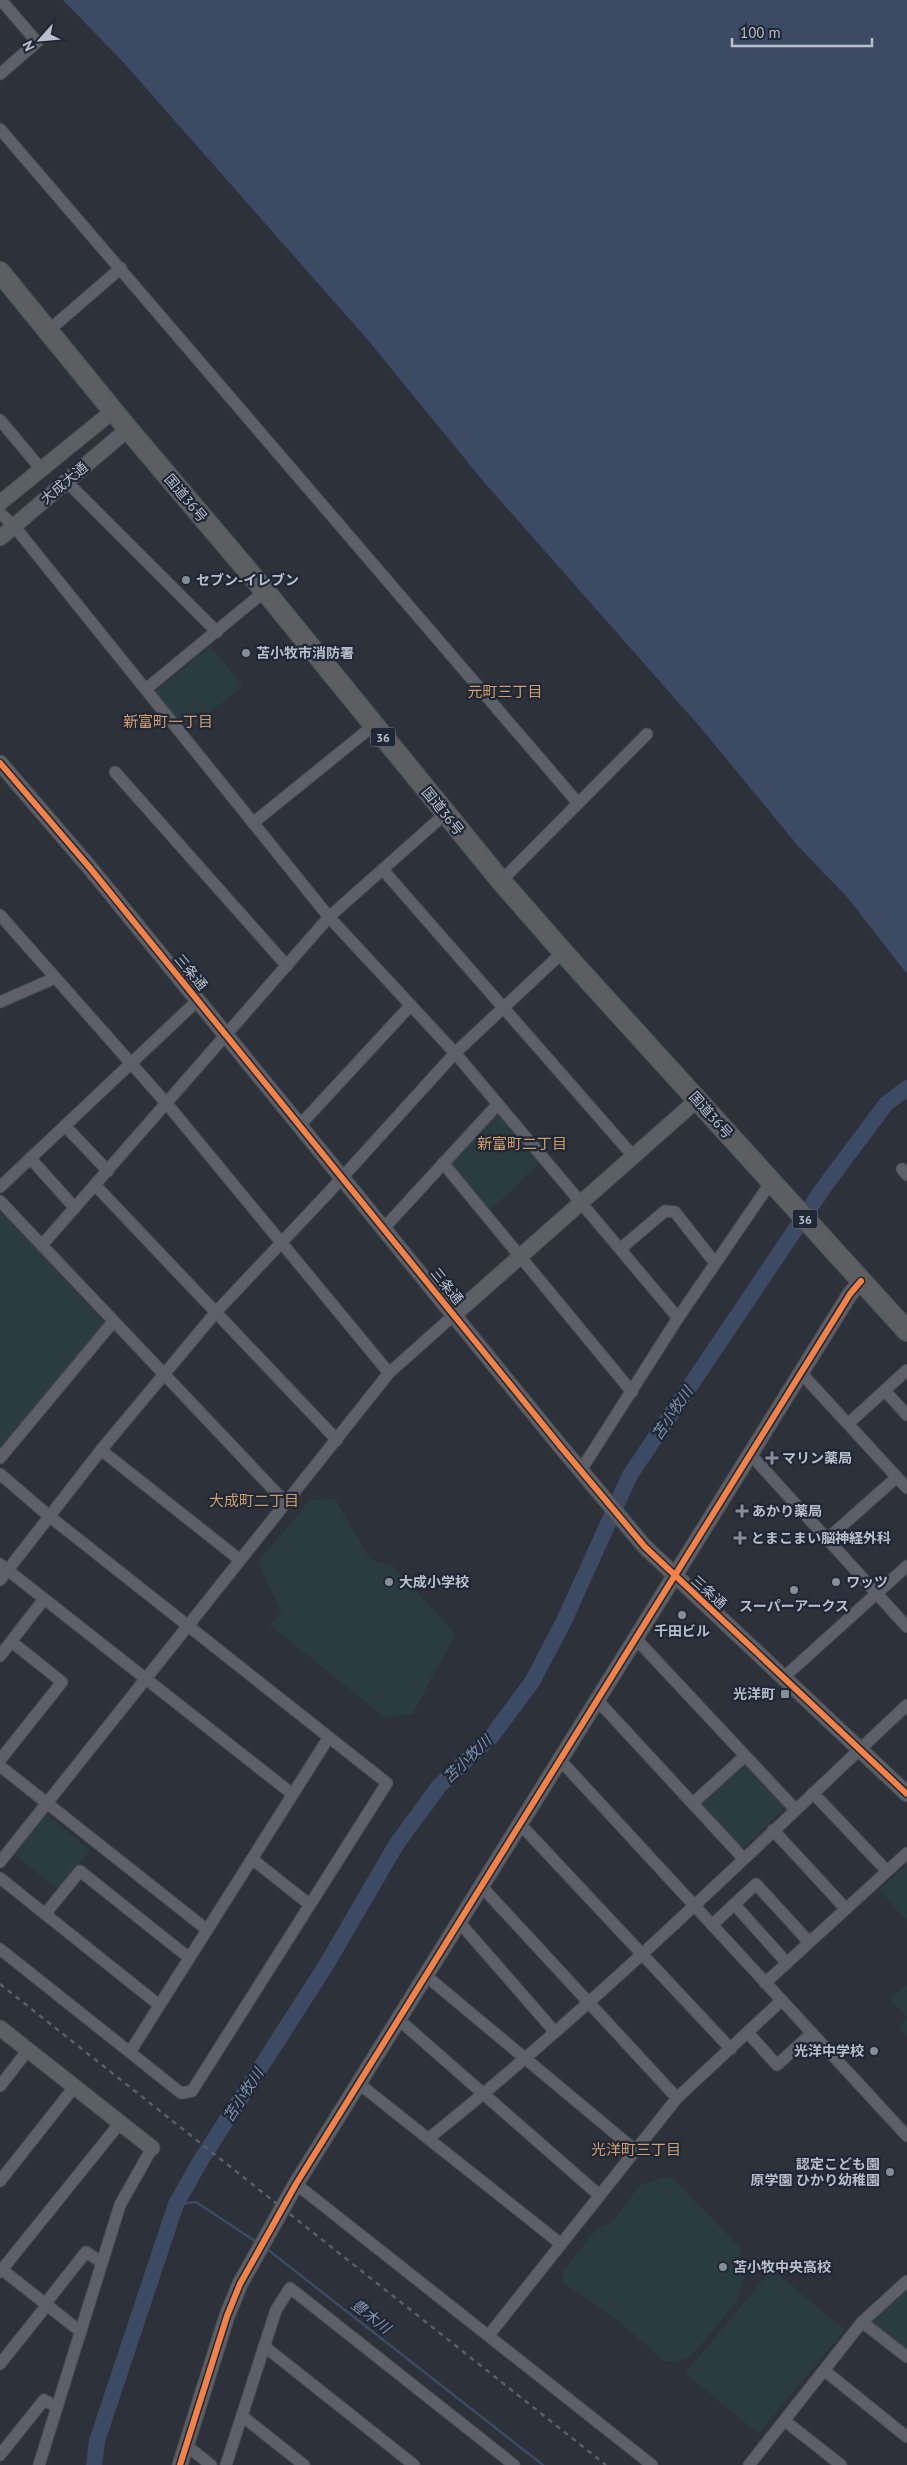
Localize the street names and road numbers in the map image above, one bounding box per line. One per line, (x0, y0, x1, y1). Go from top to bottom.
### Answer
street label: 大成大通 (37, 458, 91, 508)
street label: 国道36号 (161, 470, 211, 526)
road number: 36 (370, 728, 396, 746)
street label: 国道36号 (418, 783, 468, 839)
street label: 三条通 (171, 950, 211, 994)
street label: 国道36号 (685, 1088, 737, 1142)
road number: 36 (792, 1210, 818, 1228)
street label: 三条通 (427, 1264, 467, 1308)
street label: 三条通 (687, 1571, 731, 1613)

